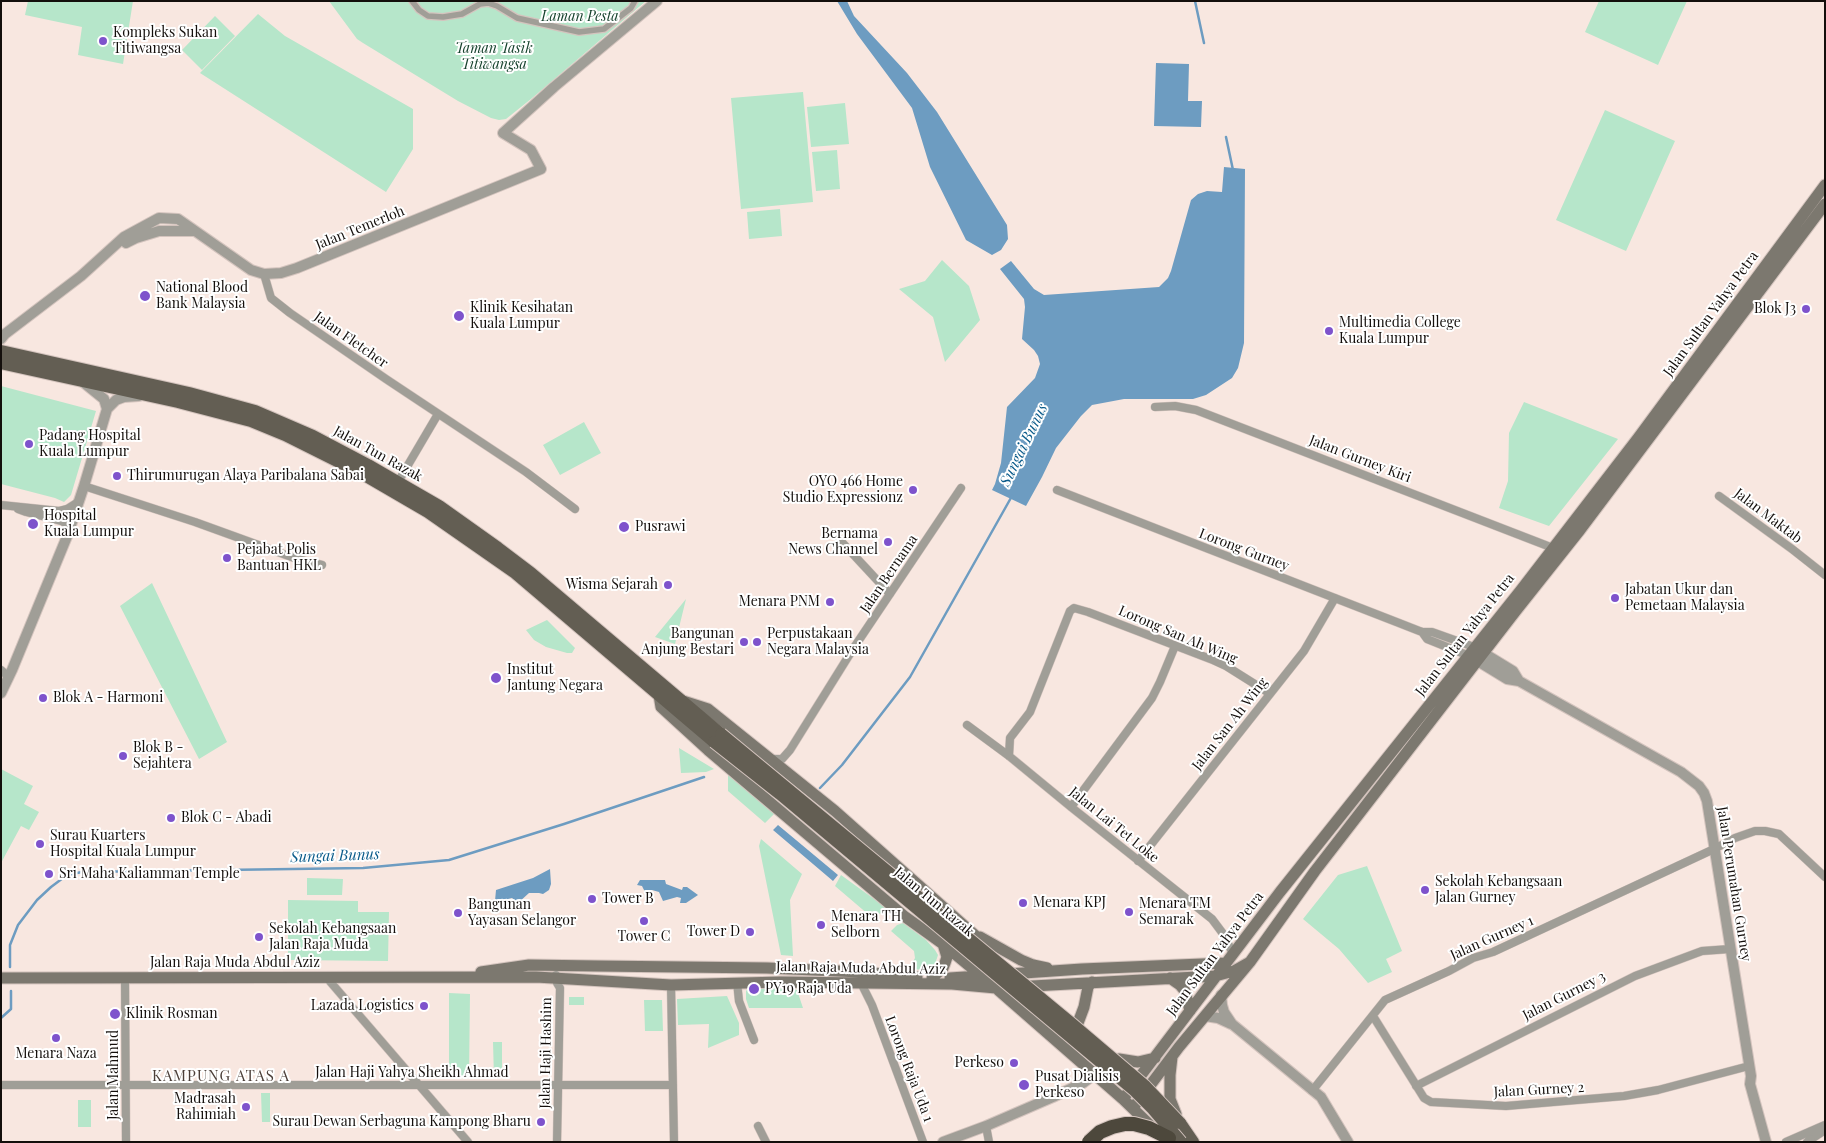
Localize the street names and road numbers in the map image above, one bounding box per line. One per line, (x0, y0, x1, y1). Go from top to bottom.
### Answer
street label: Jalan Temerloh (313, 203, 407, 253)
street label: Jalan Sultan Yahya Petra (1660, 248, 1762, 380)
street label: Jalan Fletcher (311, 308, 391, 372)
street label: Jalan Tun Razak (331, 423, 425, 485)
street label: Jalan Gurney Kiri (1307, 432, 1413, 486)
street label: Jalan Maktab (1731, 485, 1805, 547)
street label: Lorong Gurney (1197, 525, 1291, 575)
street label: Jalan Bernama (857, 532, 921, 616)
street label: Jalan Sultan Yahya Petra (1412, 570, 1518, 700)
street label: Lorong San Ah Wing (1116, 602, 1240, 668)
street label: Jalan San Ah Wing (1189, 674, 1271, 774)
street label: Jalan Lai Tet Loke (1066, 784, 1162, 866)
street label: Jalan Perumahan Gurney (1713, 805, 1755, 963)
street label: Jalan Tun Razak (891, 864, 977, 940)
street label: Jalan Sultan Yahya Petra (1163, 889, 1267, 1019)
street label: Jalan Gurney 1 (1448, 912, 1536, 964)
street label: Jalan Raja Muda Abdul Aziz (150, 955, 320, 971)
street label: Jalan Raja Muda Abdul Aziz (776, 958, 946, 978)
street label: Jalan Gurney 3 (1520, 968, 1608, 1024)
street label: Jalan Haji Hashim (537, 997, 555, 1109)
street label: Lorong Raja Uda 1 (881, 1014, 937, 1124)
street label: Jalan Mahmud (106, 1030, 122, 1120)
street label: Jalan Haji Yahya Sheikh Ahmad (315, 1065, 509, 1081)
street label: Jalan Gurney 2 (1493, 1079, 1585, 1101)

